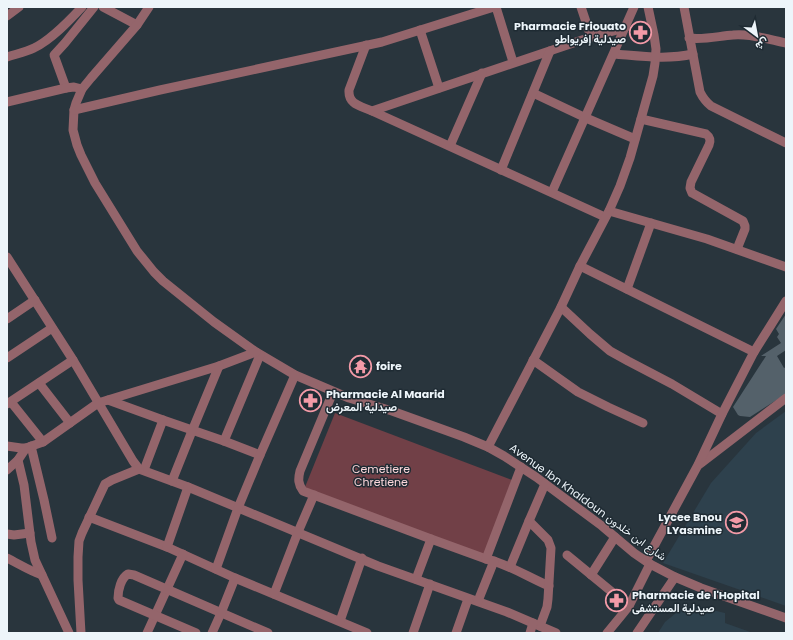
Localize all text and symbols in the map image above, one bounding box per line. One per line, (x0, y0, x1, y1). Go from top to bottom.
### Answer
north arrow (737, 16, 777, 56)
place label: Pharmacie Friouato صيدلية إفريواطو (514, 18, 626, 47)
pharmacy icon: Pharmacie Friouato صيدلية إفريواطو (628, 19, 654, 45)
text: ش (752, 34, 772, 55)
temple icon: foire (347, 353, 373, 379)
place label: foire (376, 358, 402, 374)
place label: Pharmacie Al Maarid صيدلية المعرض (326, 386, 445, 415)
pharmacy icon: Pharmacie Al Maarid صيدلية المعرض (298, 387, 324, 413)
street label: Avenue Ibn Khaldoun شارع ابن خلدون (506, 440, 670, 565)
park label: Cemetiere Chretiene (352, 461, 410, 490)
place label: Lycee Bnou LYasmine (658, 509, 722, 538)
school or university icon: Lycee Bnou LYasmine (724, 510, 750, 536)
place label: Pharmacie de l'Hopital صيدلية المستشفى (632, 587, 760, 616)
pharmacy icon: Pharmacie de l'Hopital صيدلية المستشفى (603, 588, 629, 614)

